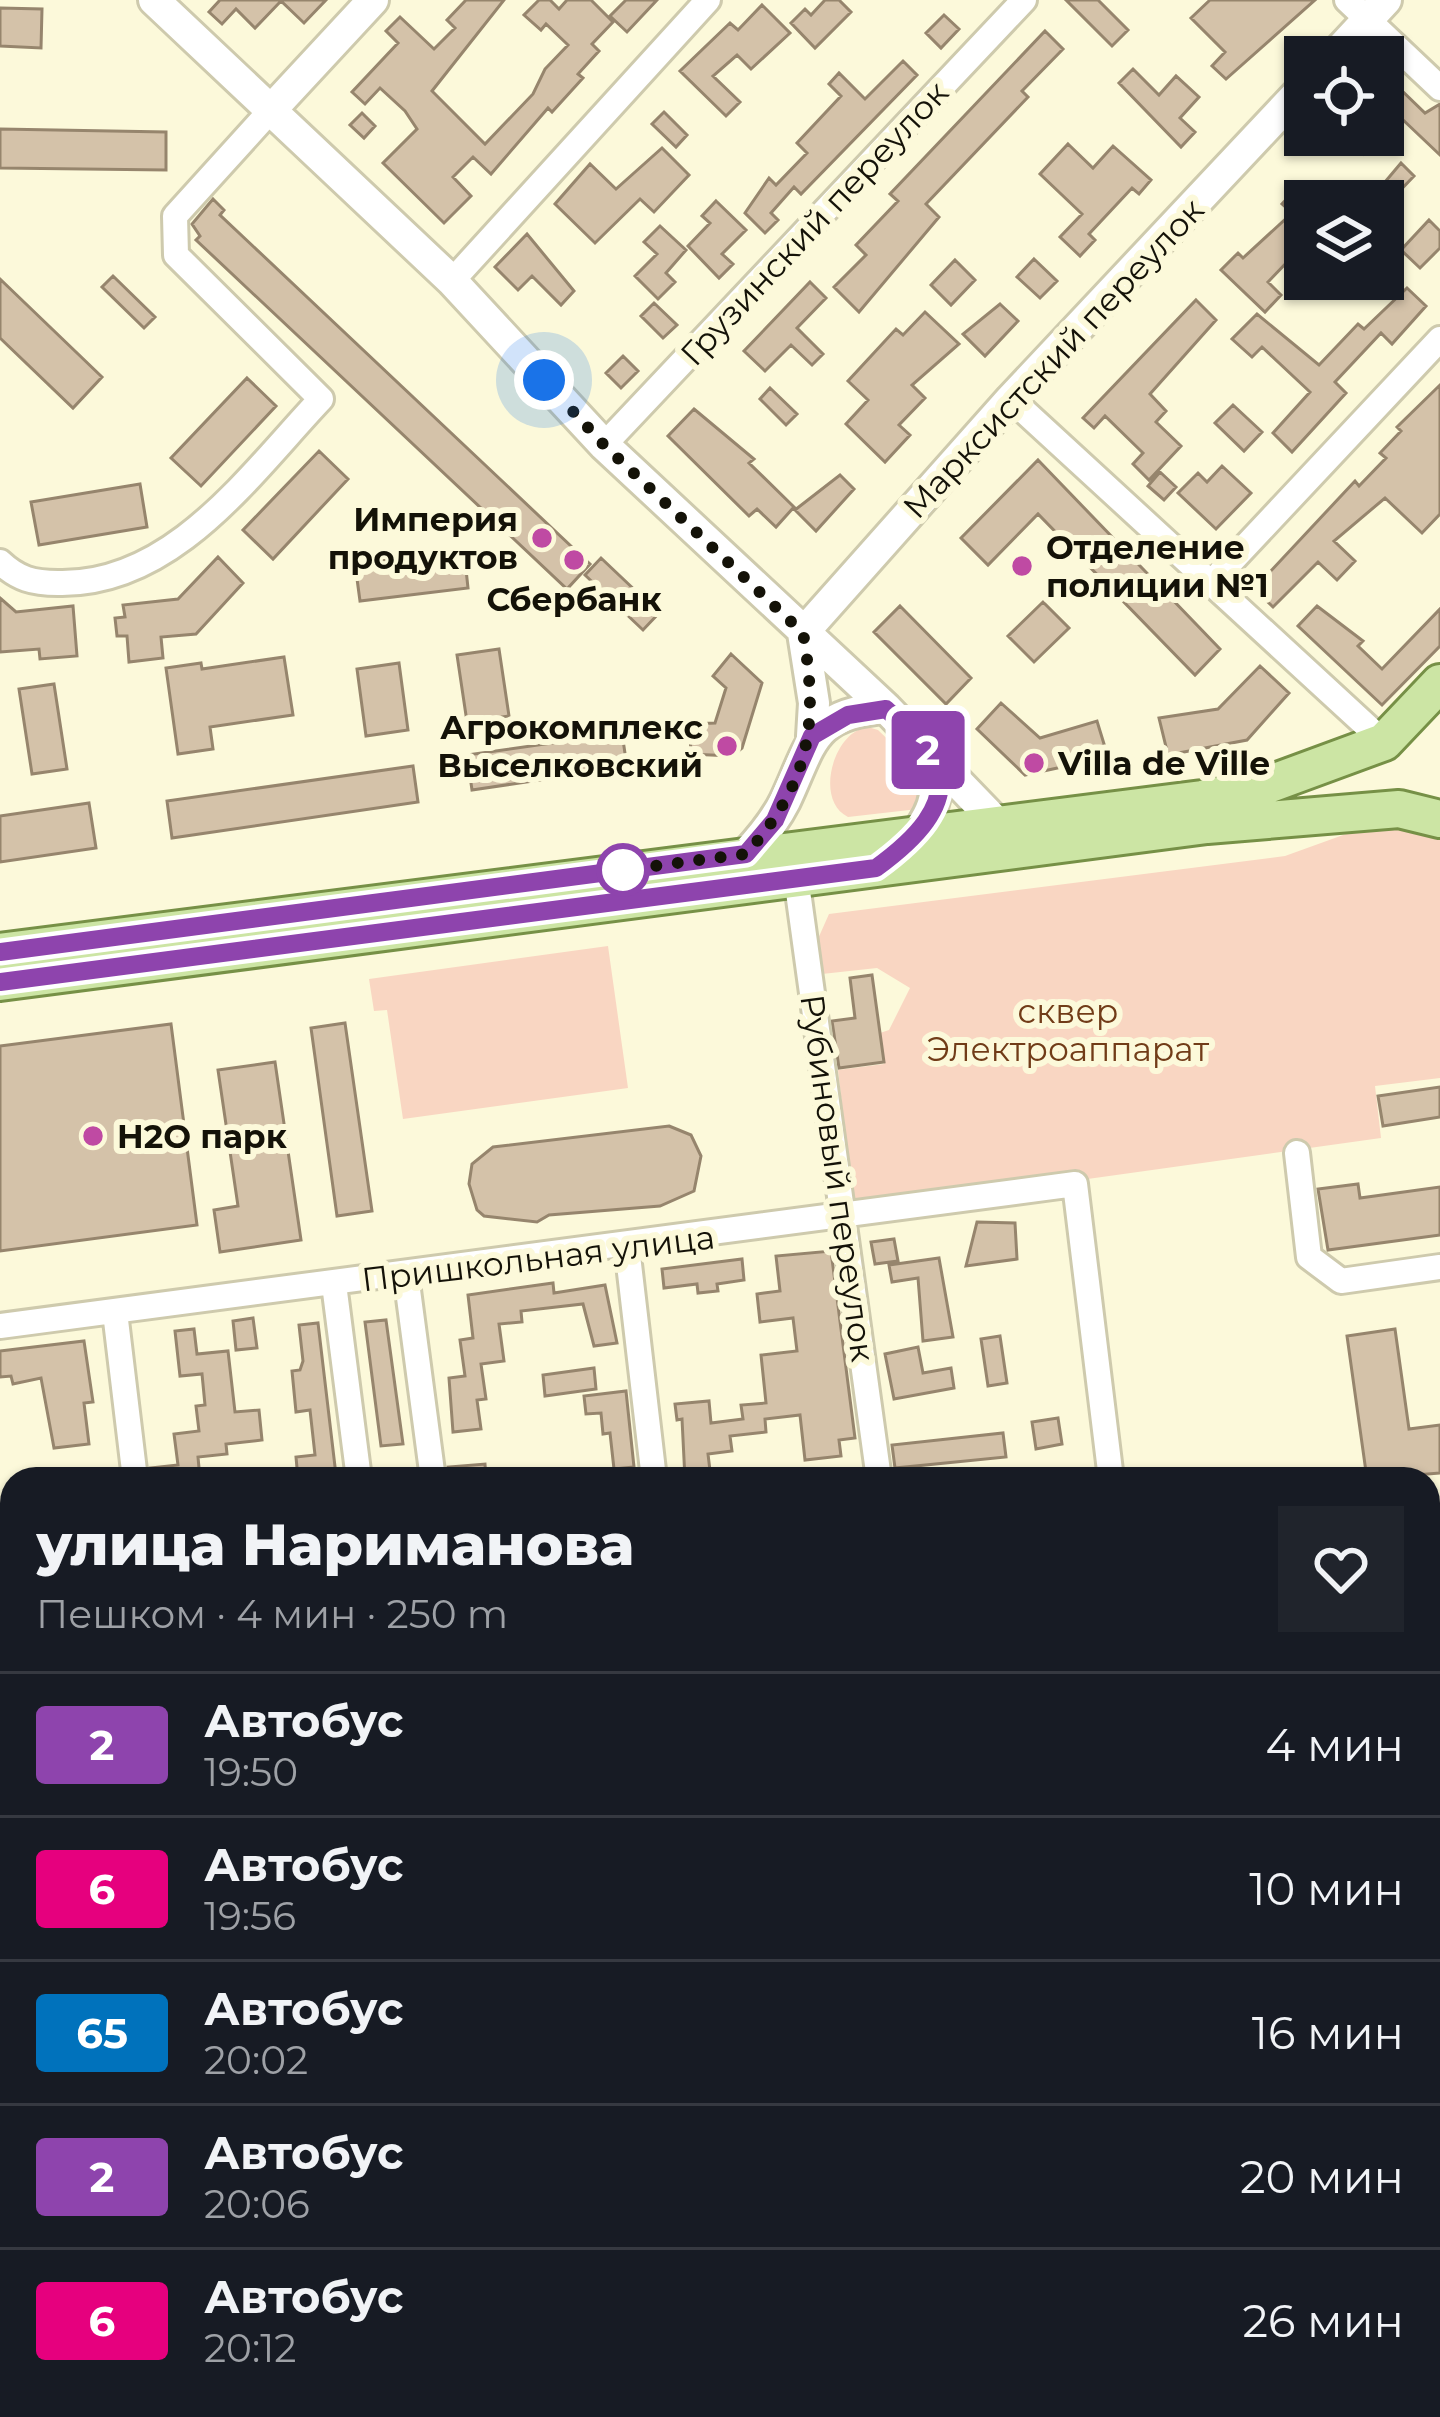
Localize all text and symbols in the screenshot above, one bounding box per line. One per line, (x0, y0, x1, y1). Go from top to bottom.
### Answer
map controls (1284, 36, 1404, 300)
button: locate (1284, 36, 1404, 156)
street label: Грузинский переулок (672, 73, 956, 373)
button: layers (1284, 180, 1404, 300)
street label: Марксистский переулок (894, 190, 1212, 526)
your location (514, 350, 574, 410)
place label: Империя продуктов (328, 499, 518, 577)
marker: Империя продуктов (529, 525, 555, 551)
place label: Отделение полиции №1 (1046, 527, 1269, 605)
marker: Сбербанк (561, 547, 587, 573)
marker: Отделение полиции №1 (1009, 553, 1035, 579)
place label: Сбербанк (486, 579, 662, 619)
place label: Агрокомплекс Выселковский (437, 707, 703, 785)
line badge: 2 (889, 711, 967, 789)
text: 2 (916, 724, 940, 776)
marker: Агрокомплекс Выселковский (714, 733, 740, 759)
place label: Villa de Ville (1057, 743, 1270, 783)
marker: Villa de Ville (1021, 750, 1047, 776)
unlabelled marker (598, 845, 648, 895)
park label: cквер Электроаппарат (927, 991, 1210, 1069)
street label: Рубиновый переулок (792, 992, 884, 1364)
place label: H2O парк (117, 1116, 288, 1156)
marker: H2O парк (80, 1123, 106, 1149)
street label: Пришкольная улица (359, 1216, 717, 1300)
button: heart (1278, 1506, 1404, 1632)
text: улица Нариманова (36, 1510, 634, 1579)
text: Пешком · 4 мин · 250 m (36, 1590, 508, 1638)
text: Автобус (204, 1693, 404, 1748)
text: 4 мин (1266, 1717, 1404, 1772)
text: 2 (90, 1719, 114, 1771)
text: 19:50 (204, 1748, 298, 1796)
text: Автобус (204, 1837, 404, 1892)
text: 10 мин (1249, 1861, 1404, 1916)
text: 6 (89, 1863, 115, 1915)
text: 19:56 (204, 1892, 296, 1940)
text: Автобус (204, 1981, 404, 2036)
text: 16 мин (1252, 2005, 1404, 2060)
text: 65 (76, 2007, 128, 2059)
text: 20:02 (204, 2036, 308, 2084)
text: Автобус (204, 2125, 404, 2180)
text: 20 мин (1240, 2149, 1404, 2204)
text: 2 (90, 2151, 114, 2203)
text: 20:06 (204, 2180, 310, 2228)
text: Автобус (204, 2269, 404, 2324)
text: 26 мин (1242, 2293, 1404, 2348)
text: 6 (89, 2295, 115, 2347)
text: 20:12 (204, 2324, 296, 2372)

